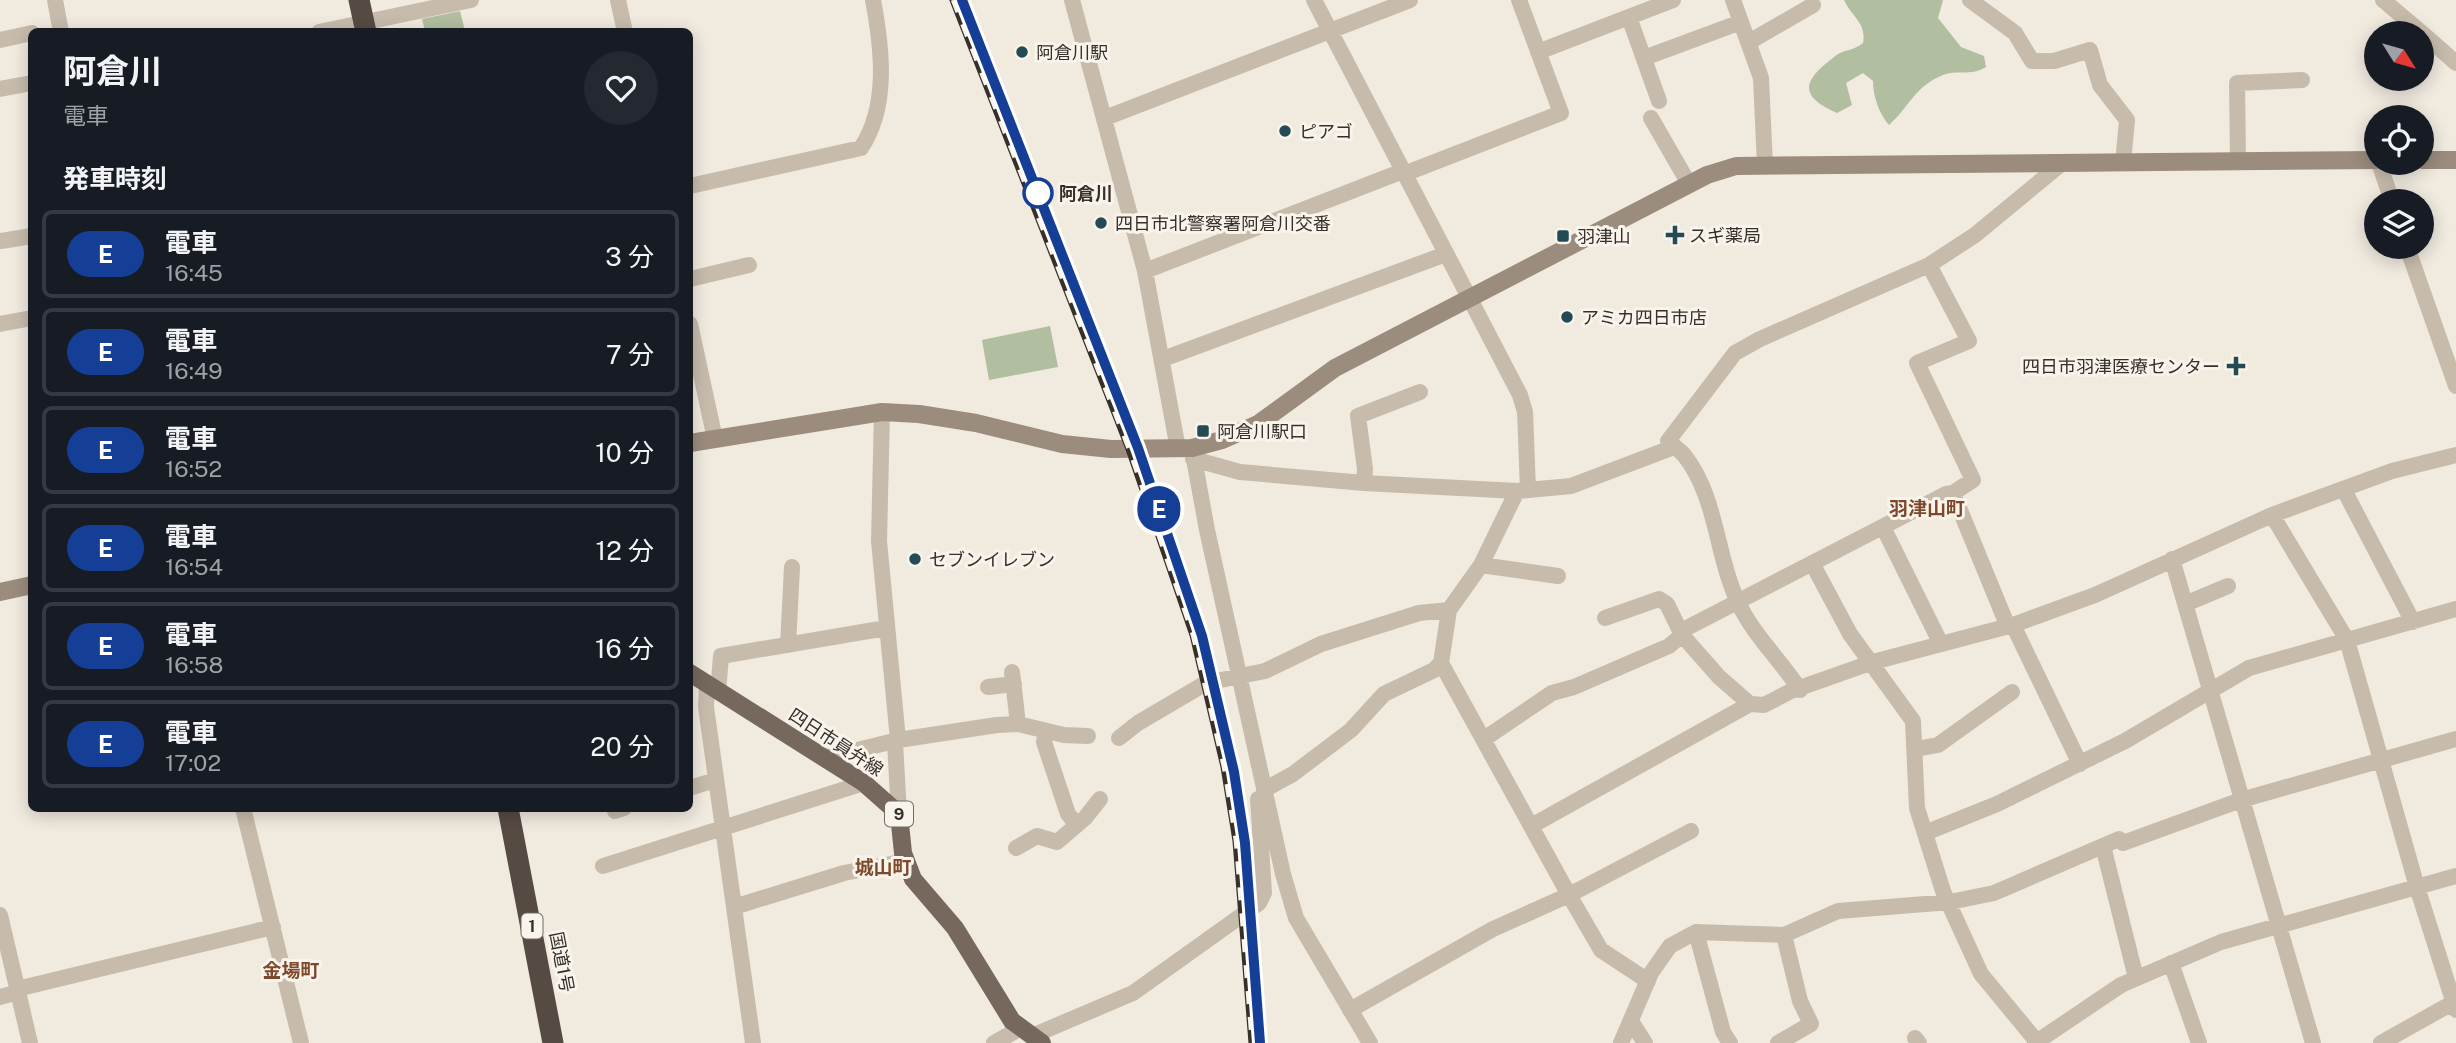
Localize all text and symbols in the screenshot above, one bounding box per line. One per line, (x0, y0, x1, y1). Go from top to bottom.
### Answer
north arrow (2364, 21, 2434, 91)
map controls (2364, 21, 2434, 259)
place label: 阿倉川駅 (1036, 42, 1108, 63)
marker: 阿倉川駅 (1014, 44, 1030, 60)
button: heart (584, 51, 658, 125)
text: 阿倉川 (63, 52, 162, 90)
text: 電車 (63, 102, 109, 129)
button: locate (2364, 105, 2434, 175)
place label: ピアゴ (1299, 121, 1353, 142)
marker: ピアゴ (1277, 123, 1293, 139)
text: 発車時刻 (63, 163, 167, 194)
marker: 阿倉川 (1023, 178, 1053, 208)
place label: 阿倉川 (1059, 183, 1113, 204)
button: layers (2364, 189, 2434, 259)
place label: 四日市北警察署阿倉川交番 (1115, 213, 1331, 234)
marker: 四日市北警察署阿倉川交番 (1093, 215, 1109, 231)
place label: スギ薬局 (1689, 225, 1761, 246)
place label: 羽津山 (1577, 226, 1631, 247)
text: 電車 (165, 227, 217, 258)
marker: スギ薬局 (1667, 227, 1683, 243)
marker: 羽津山 (1555, 228, 1571, 244)
text: E (98, 240, 113, 268)
text: 3 分 (605, 241, 654, 272)
text: 16:45 (165, 259, 223, 286)
place label: アミカ四日市店 (1581, 307, 1707, 328)
marker: アミカ四日市店 (1559, 309, 1575, 325)
text: 電車 (165, 325, 217, 356)
text: E (98, 338, 113, 366)
text: 7 分 (606, 339, 654, 370)
place label: 四日市羽津医療センター (2022, 356, 2220, 377)
marker: 四日市羽津医療センター (2226, 356, 2246, 376)
text: 16:49 (165, 357, 223, 384)
place label: 阿倉川駅口 (1217, 421, 1307, 442)
text: 電車 (165, 423, 217, 454)
marker: 阿倉川駅口 (1195, 423, 1211, 439)
text: E (98, 436, 113, 464)
text: 10 分 (595, 437, 654, 468)
text: 16:52 (165, 455, 222, 482)
line badge: E (1136, 486, 1182, 532)
text: E (1151, 495, 1167, 523)
district label: 羽津山町 (1889, 497, 1965, 519)
text: 電車 (165, 521, 217, 552)
text: E (98, 534, 113, 562)
text: 12 分 (596, 535, 654, 566)
place label: セブンイレブン (929, 549, 1055, 570)
marker: セブンイレブン (907, 551, 923, 567)
text: 16:54 (165, 553, 223, 580)
text: 電車 (165, 619, 217, 650)
text: E (98, 632, 113, 660)
text: 16 分 (595, 633, 654, 664)
text: 16:58 (165, 651, 224, 678)
street label: 四日市員弁線 (785, 704, 887, 780)
text: 電車 (165, 717, 217, 748)
text: E (98, 730, 113, 758)
text: 20 分 (590, 731, 654, 762)
text: 17:02 (165, 749, 221, 776)
road number: 9 (885, 802, 913, 827)
district label: 城山町 (854, 856, 912, 878)
road number: 1 (522, 914, 542, 938)
street label: 国道1号 (546, 930, 578, 994)
district label: 金場町 (262, 959, 320, 981)

